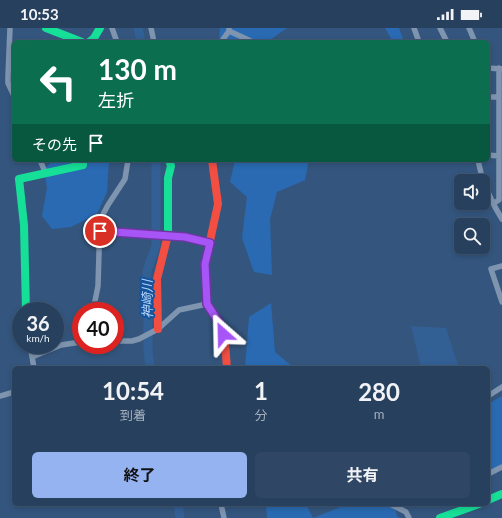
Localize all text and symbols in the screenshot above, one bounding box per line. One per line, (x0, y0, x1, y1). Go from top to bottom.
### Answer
text: 10:53 (20, 5, 59, 23)
text: 130 m (98, 52, 177, 86)
icon: left (32, 56, 84, 108)
text: 左折 (98, 89, 134, 111)
icon: arrive (85, 132, 107, 154)
text: その先 (32, 135, 77, 153)
map controls (454, 174, 490, 254)
button: sound (454, 174, 490, 210)
pin (83, 214, 117, 248)
button: search (454, 218, 490, 254)
icon: arrive (89, 220, 111, 242)
water label: 神崎川 (139, 277, 155, 319)
speed limit sign: 40 (72, 302, 124, 354)
text: 36 (26, 311, 50, 335)
position arrow (202, 313, 244, 355)
text: km/h (26, 332, 50, 344)
text: 10:54 (102, 376, 164, 405)
text: 1 (254, 376, 268, 405)
text: 280 (358, 377, 400, 406)
text: m (374, 406, 384, 422)
text: 到着 (120, 407, 146, 423)
text: 分 (255, 407, 268, 423)
button: 終了 (32, 452, 247, 498)
button: 共有 (255, 452, 470, 498)

